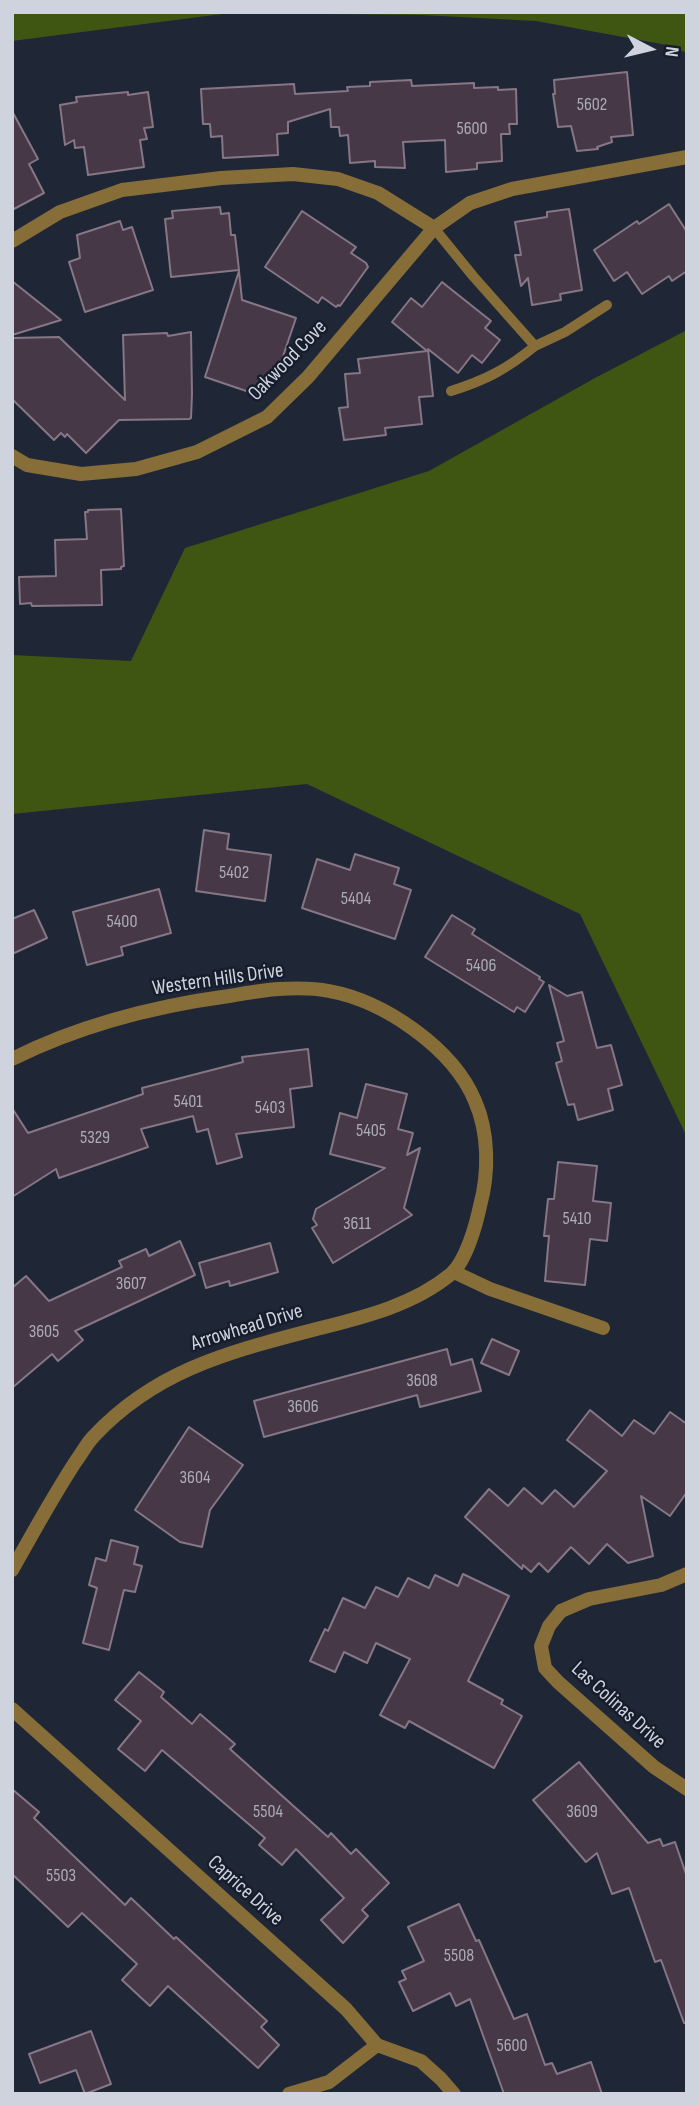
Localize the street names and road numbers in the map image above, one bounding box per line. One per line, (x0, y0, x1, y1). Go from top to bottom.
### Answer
street label: Oakwood Cove (243, 315, 333, 407)
street label: Western Hills Drive (151, 958, 285, 1002)
street label: Arrowhead Drive (188, 1299, 306, 1357)
street label: Las Colinas Drive (566, 1657, 670, 1755)
street label: Caprice Drive (202, 1850, 288, 1932)

